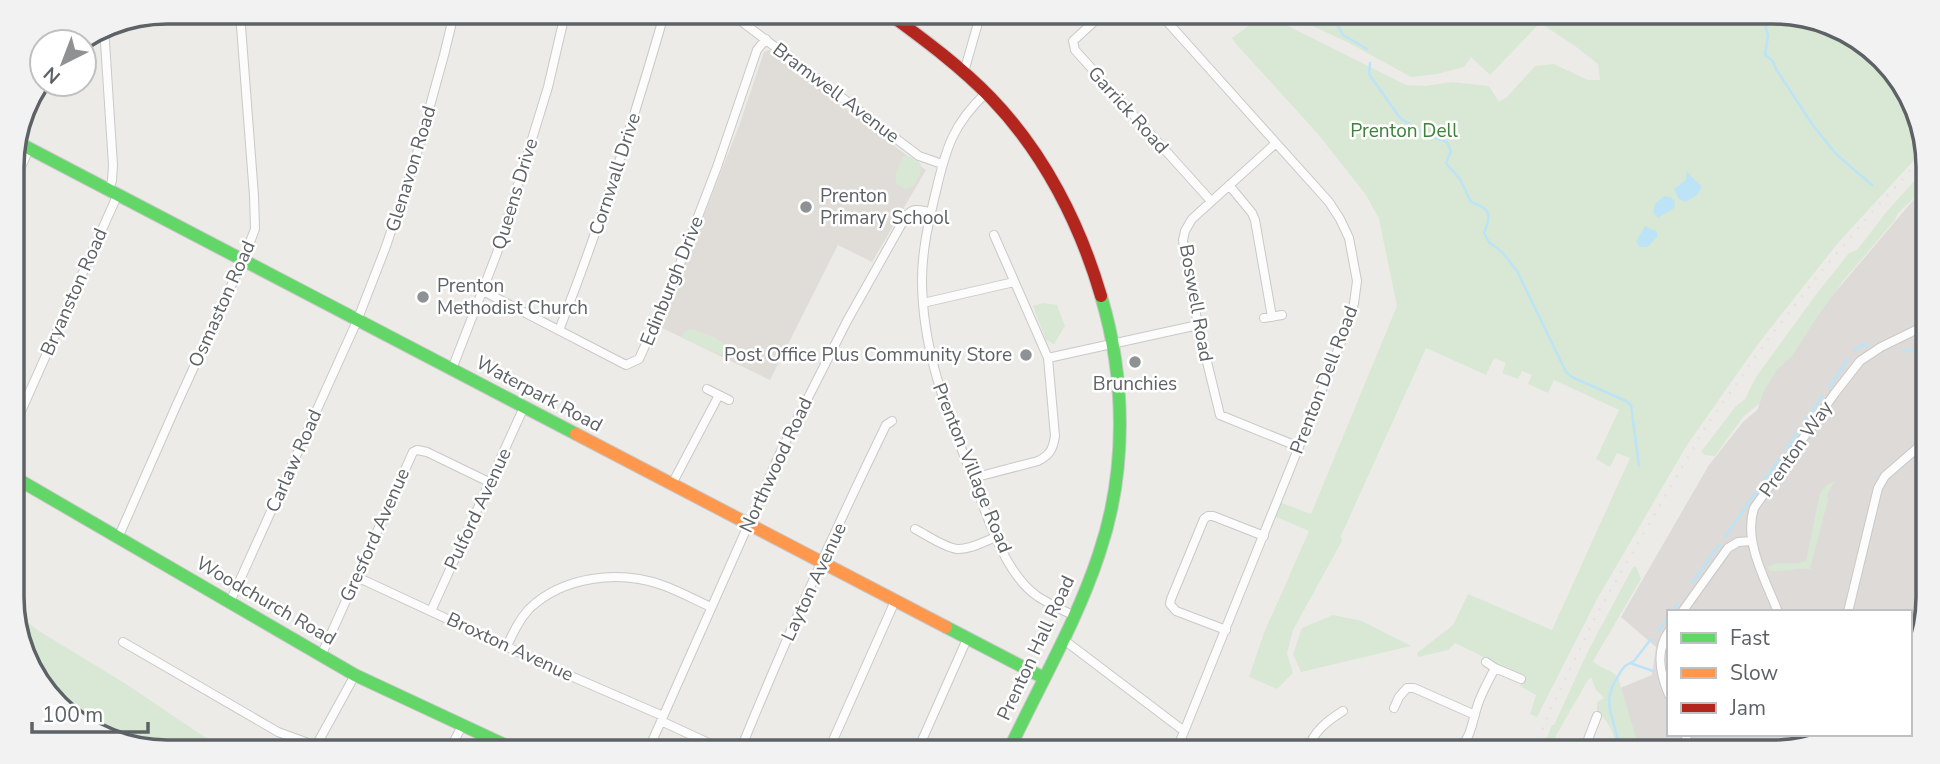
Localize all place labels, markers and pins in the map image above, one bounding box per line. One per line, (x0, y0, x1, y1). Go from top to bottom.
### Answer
place label: Prenton Primary School (820, 183, 950, 231)
marker: Prenton Primary School (798, 199, 814, 215)
place label: Prenton Methodist Church (437, 273, 588, 321)
marker: Prenton Methodist Church (415, 289, 431, 305)
place label: Post Office Plus Community Store (724, 342, 1012, 368)
marker: Post Office Plus Community Store (1018, 347, 1034, 363)
marker: Brunchies (1127, 354, 1143, 370)
place label: Brunchies (1093, 371, 1177, 397)

